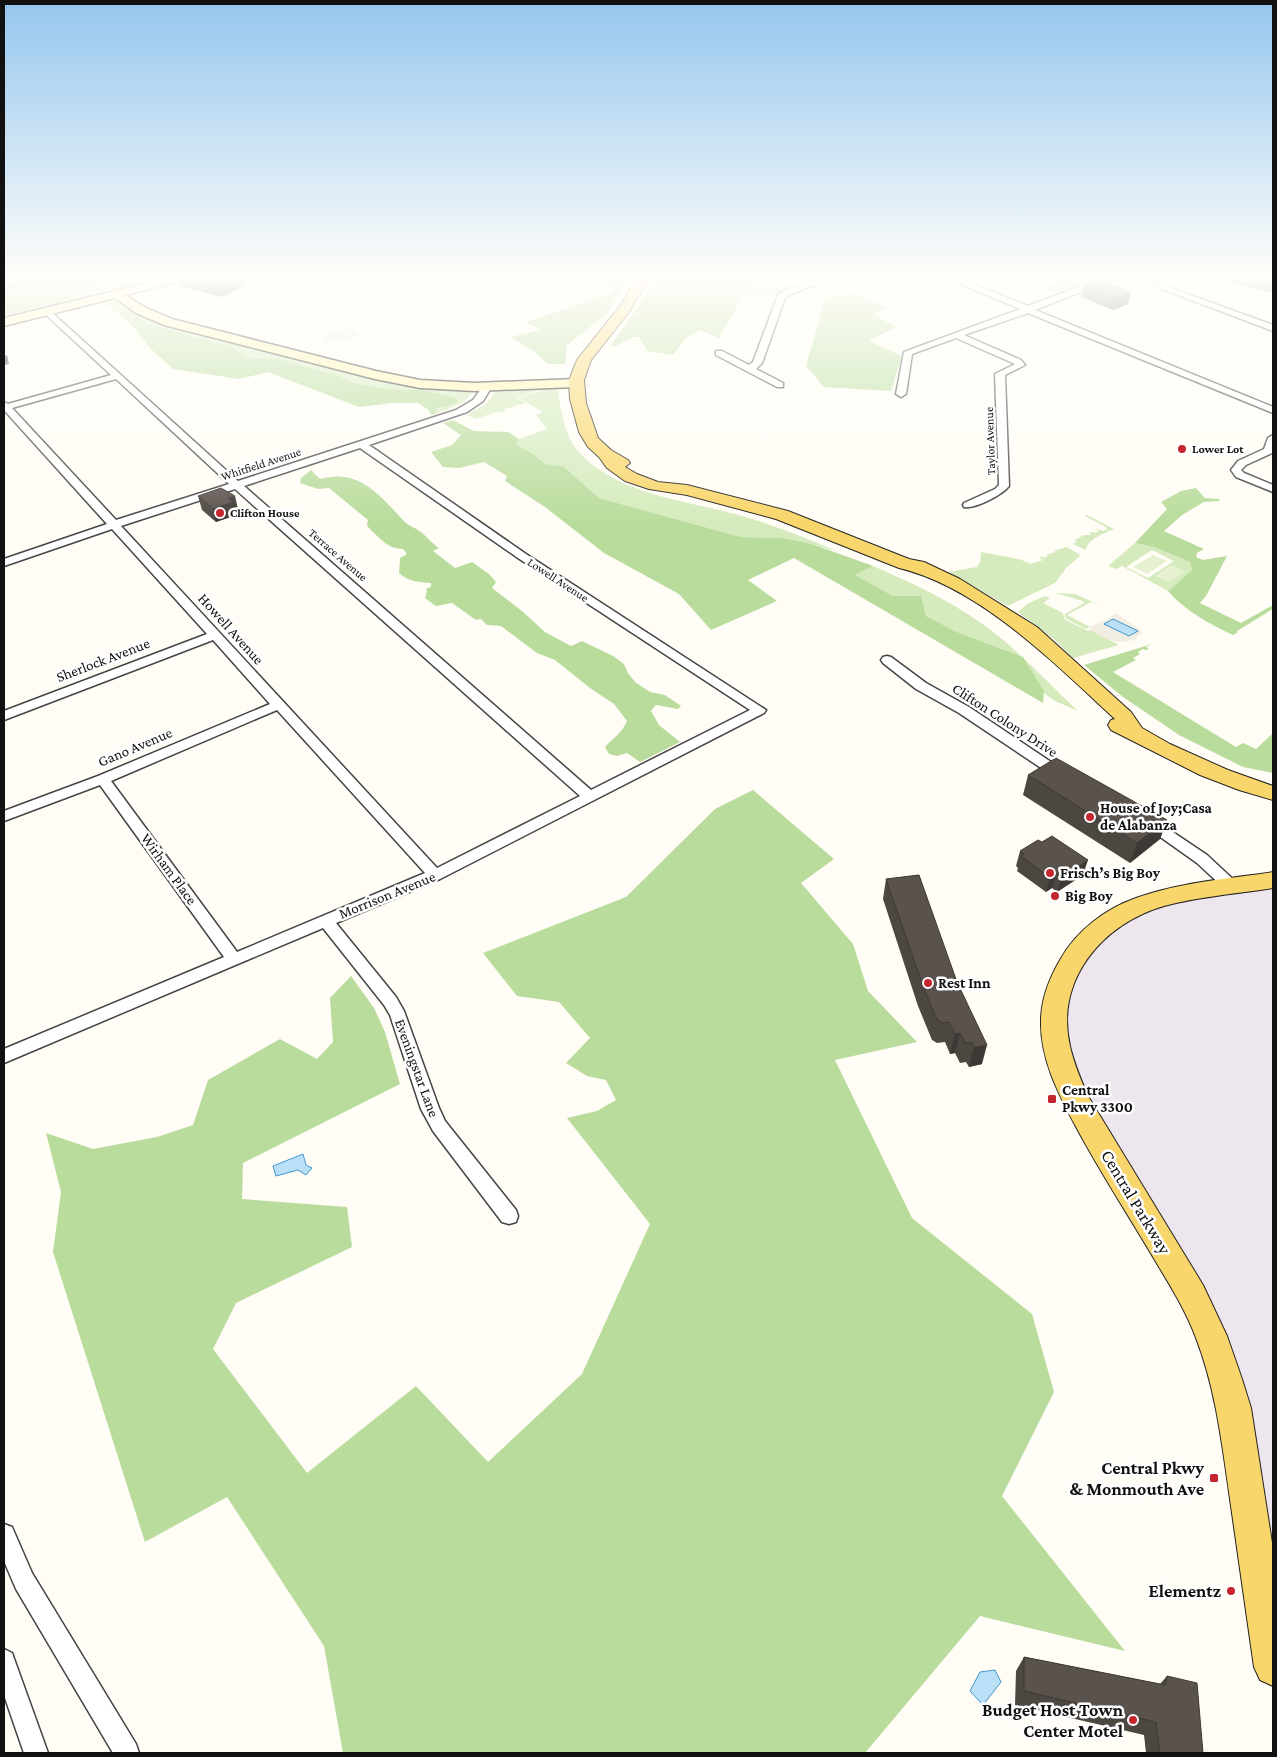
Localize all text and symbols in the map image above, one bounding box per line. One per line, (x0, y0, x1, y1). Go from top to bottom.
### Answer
street label: Taylor Avenue (982, 407, 998, 475)
place label: Lower Lot (1192, 442, 1244, 456)
marker: Lower Lot (1176, 443, 1188, 455)
street label: Whitfield Avenue (219, 444, 303, 484)
place label: Clifton House (230, 506, 300, 520)
marker: Clifton House (214, 507, 226, 519)
street label: Terrace Avenue (306, 526, 370, 584)
street label: Lowell Avenue (525, 555, 591, 605)
street label: Howell Avenue (195, 590, 267, 668)
street label: Sherlock Avenue (54, 635, 152, 685)
street label: Clifton Colony Drive (949, 680, 1061, 761)
street label: Gano Avenue (96, 724, 175, 770)
place label: House of Joy;Casa de Alabanza (1100, 800, 1213, 833)
marker: House of Joy;Casa de Alabanza (1084, 811, 1096, 823)
street label: Wirham Place (138, 830, 200, 908)
place label: Frisch’s Big Boy (1060, 865, 1161, 881)
marker: Frisch’s Big Boy (1044, 867, 1056, 879)
street label: Morrison Avenue (336, 868, 438, 922)
place label: Big Boy (1065, 888, 1113, 904)
marker: Big Boy (1049, 890, 1061, 902)
place label: Rest Inn (938, 975, 991, 991)
marker: Rest Inn (922, 977, 934, 989)
street label: Eveningstar Lane (391, 1017, 442, 1120)
place label: Central Pkwy 3300 (1062, 1082, 1133, 1115)
marker: Central Pkwy 3300 (1046, 1093, 1058, 1105)
street label: Central Parkway (1097, 1146, 1175, 1258)
place label: Central Pkwy & Monmouth Ave (1069, 1458, 1204, 1499)
marker: Central Pkwy & Monmouth Ave (1208, 1472, 1220, 1484)
place label: Elementz (1149, 1581, 1221, 1601)
marker: Elementz (1225, 1585, 1237, 1597)
place label: Budget Host Town Center Motel (982, 1700, 1124, 1741)
marker: Budget Host Town Center Motel (1127, 1714, 1139, 1726)

